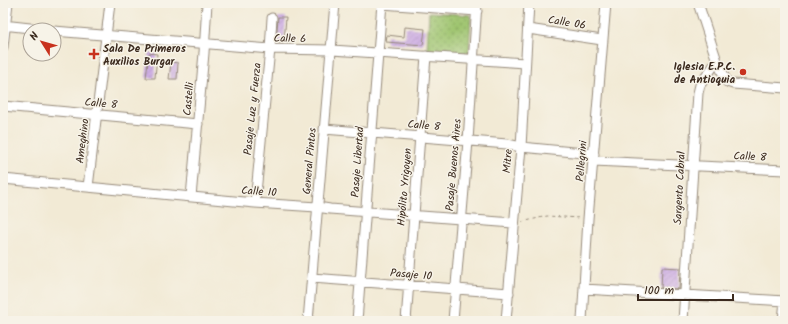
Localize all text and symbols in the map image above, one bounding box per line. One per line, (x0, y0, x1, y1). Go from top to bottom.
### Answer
street label: Calle 06 (547, 11, 587, 35)
north arrow (22, 22, 62, 62)
text: N (26, 28, 44, 45)
street label: Calle 6 (274, 30, 306, 48)
place label: Sala De Primeros Auxilios Burgar (103, 40, 187, 71)
marker: Sala De Primeros Auxilios Burgar (88, 48, 100, 60)
place label: Iglesia E.P.C. de Antioquia (673, 58, 735, 89)
street label: Pasaje Luz y Fuerza (239, 62, 267, 156)
marker: Iglesia E.P.C. de Antioquia (738, 67, 748, 77)
street label: Castelli (179, 81, 199, 117)
street label: Calle 8 (84, 94, 119, 114)
street label: Calle 8 (407, 116, 442, 136)
street label: Ameghino (71, 118, 95, 165)
street label: Pasaje Buenos Aires (441, 118, 467, 212)
street label: Pasaje Libertad (347, 126, 369, 198)
street label: General Pintos (298, 127, 322, 195)
street label: Pellegrini (571, 139, 593, 182)
street label: Hipólito Yrigoyen (393, 147, 417, 227)
street label: Calle 8 (733, 147, 767, 167)
street label: Mitre (498, 148, 518, 174)
street label: Sargento Cabral (669, 151, 691, 225)
street label: Calle 10 (241, 182, 278, 202)
street label: Pasaje 10 (389, 264, 433, 286)
scale bar (638, 276, 733, 302)
text: 100 m (644, 281, 675, 300)

